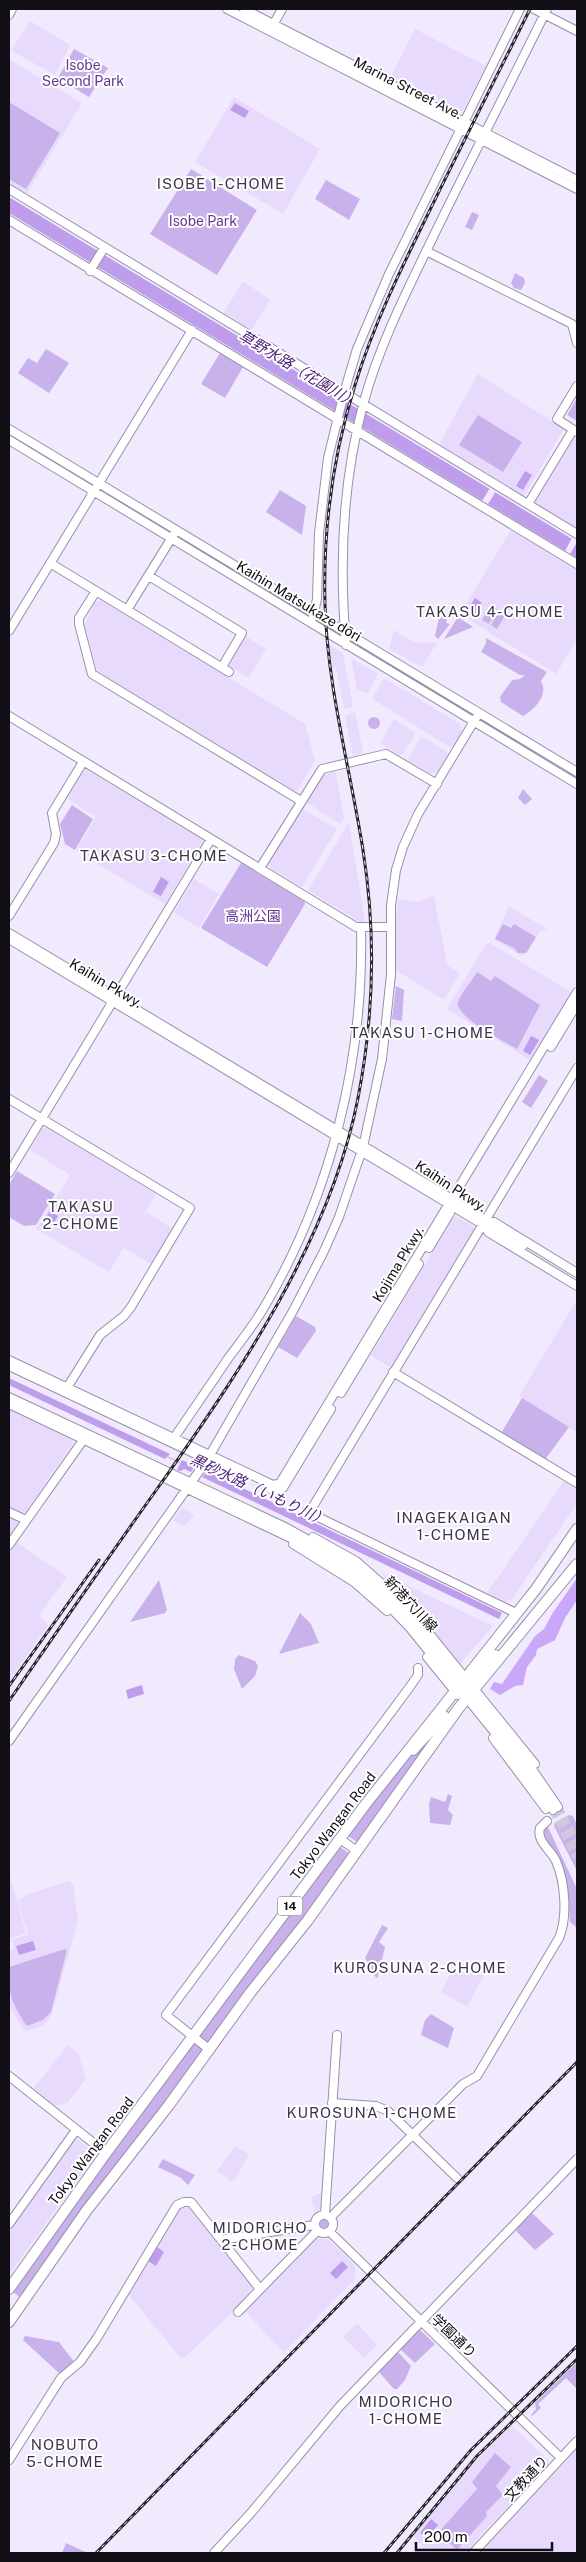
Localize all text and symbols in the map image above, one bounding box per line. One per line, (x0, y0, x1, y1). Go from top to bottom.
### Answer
street label: Marina Street Ave. (351, 54, 465, 122)
park label: Isobe Second Park (42, 57, 124, 89)
district label: ISOBE 1-CHOME (157, 175, 285, 192)
park label: Isobe Park (169, 213, 237, 229)
water label: 草野水路（花園川） (236, 327, 361, 411)
street label: Kaihin Matsukaze dōri (234, 557, 364, 645)
district label: TAKASU 4-CHOME (416, 603, 564, 620)
district label: TAKASU 3-CHOME (80, 847, 228, 864)
park label: 高洲公園 (225, 908, 281, 924)
street label: Kaihin Pkwy. (67, 955, 145, 1011)
district label: TAKASU 1-CHOME (350, 1024, 494, 1041)
street label: Kaihin Pkwy. (412, 1157, 490, 1215)
district label: TAKASU 2-CHOME (42, 1198, 120, 1232)
street label: Kojima Pkwy. (369, 1223, 427, 1305)
water label: 黒砂水路（いもり川） (188, 1450, 331, 1529)
district label: INAGEKAIGAN 1-CHOME (396, 1509, 512, 1543)
street label: 新港穴川線 (381, 1573, 441, 1635)
street label: Tokyo Wangan Road (287, 1769, 379, 1883)
road number: 14 (278, 1896, 302, 1915)
district label: KUROSUNA 2-CHOME (333, 1959, 507, 1976)
street label: Tokyo Wangan Road (45, 2094, 137, 2208)
district label: KUROSUNA 1-CHOME (287, 2104, 457, 2121)
district label: MIDORICHO 2-CHOME (212, 2219, 308, 2253)
street label: 学園通り (428, 2311, 480, 2361)
district label: MIDORICHO 1-CHOME (358, 2393, 454, 2427)
district label: NOBUTO 5-CHOME (26, 2436, 104, 2470)
street label: 文教通り (501, 2452, 551, 2504)
scale bar (416, 2520, 552, 2552)
text: 200 m (424, 2528, 468, 2545)

